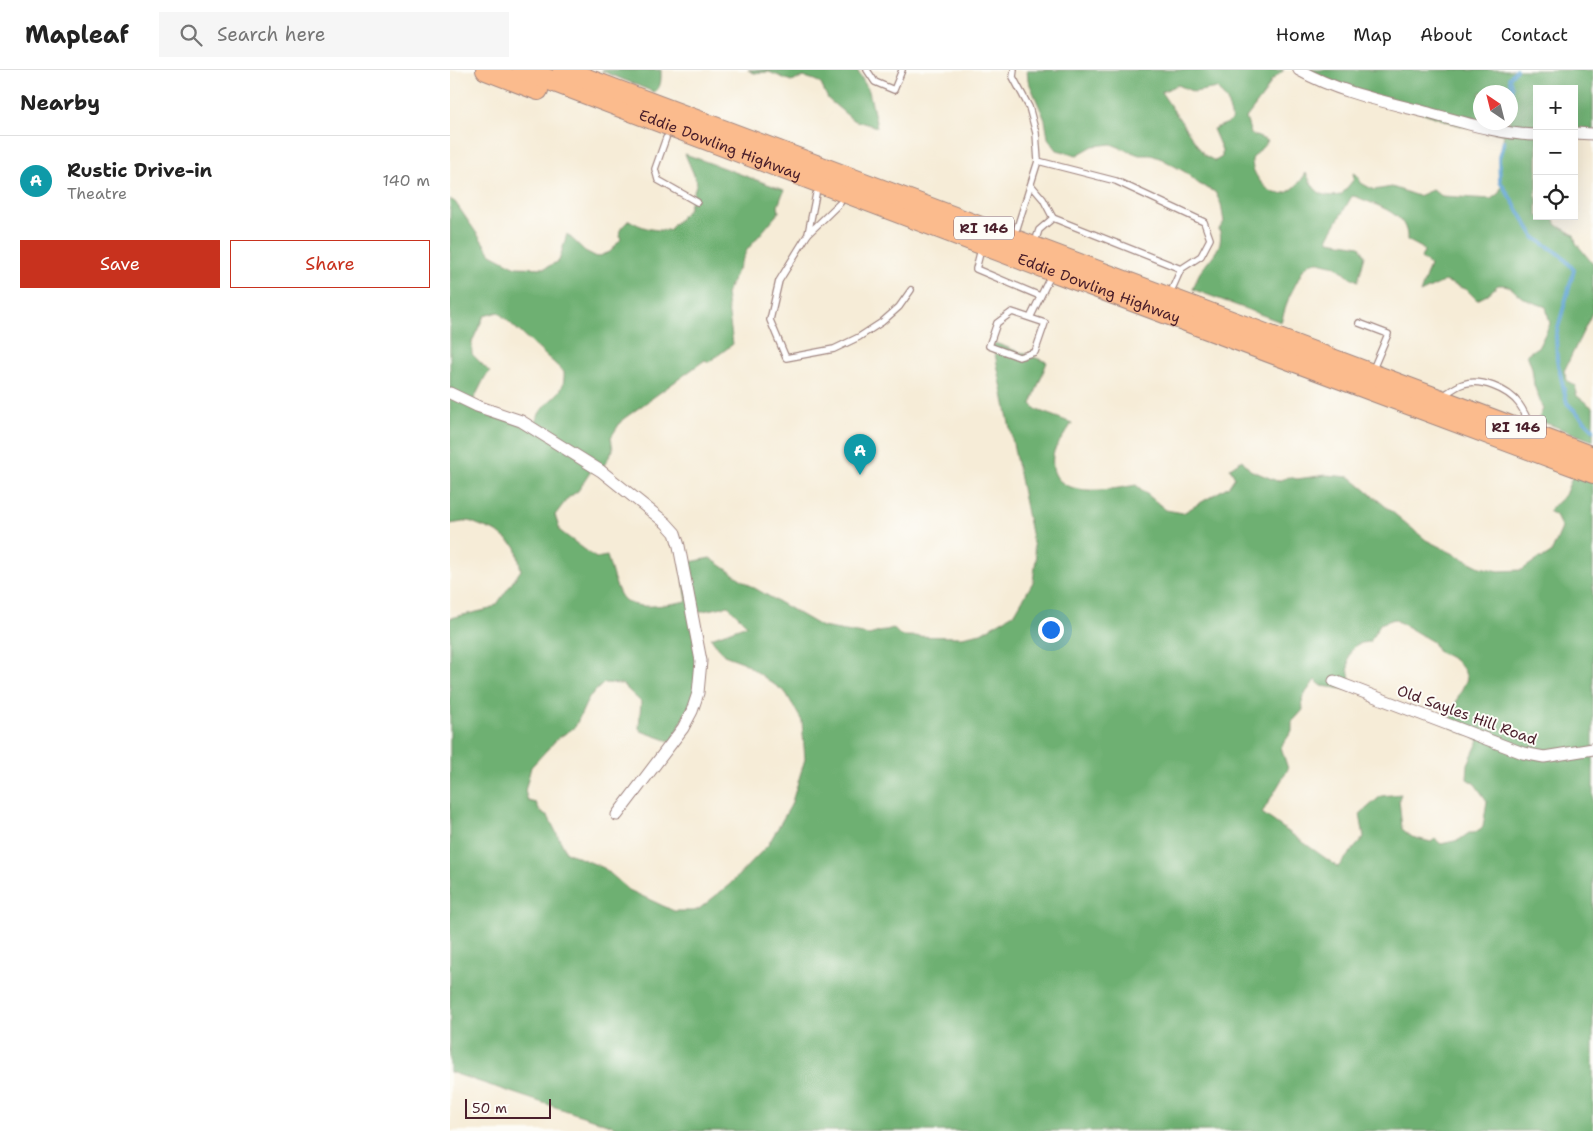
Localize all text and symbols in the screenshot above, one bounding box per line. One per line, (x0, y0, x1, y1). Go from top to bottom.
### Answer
search box (159, 12, 509, 57)
text: Mapleaf (25, 19, 129, 51)
icon: search (177, 21, 205, 49)
text: Search here (217, 22, 325, 47)
text: Home (1276, 23, 1325, 47)
text: Map (1353, 23, 1392, 47)
text: About (1420, 23, 1473, 47)
text: Contact (1501, 23, 1568, 47)
north arrow (1473, 85, 1518, 130)
map controls (1533, 85, 1578, 220)
button: + (1533, 85, 1578, 130)
text: Nearby (20, 89, 100, 117)
street label: Eddie Dowling Highway (636, 105, 805, 185)
button: − (1533, 130, 1578, 175)
text: Rustic Drive-in (67, 158, 212, 183)
text: A (30, 170, 42, 191)
text: 140 m (383, 170, 430, 191)
button: locate (1533, 175, 1578, 220)
text: Theatre (67, 183, 127, 204)
road number: RI 146 (954, 216, 1014, 240)
button: Save (20, 240, 220, 288)
button: Share (230, 240, 430, 288)
street label: Eddie Dowling Highway (1015, 249, 1183, 328)
road number: RI 146 (1486, 416, 1546, 438)
pin: A (844, 434, 876, 475)
your location (1038, 617, 1064, 643)
street label: Old Sayles Hill Road (1394, 680, 1540, 750)
scale bar (465, 1096, 551, 1119)
text: 50 m (472, 1099, 507, 1117)

